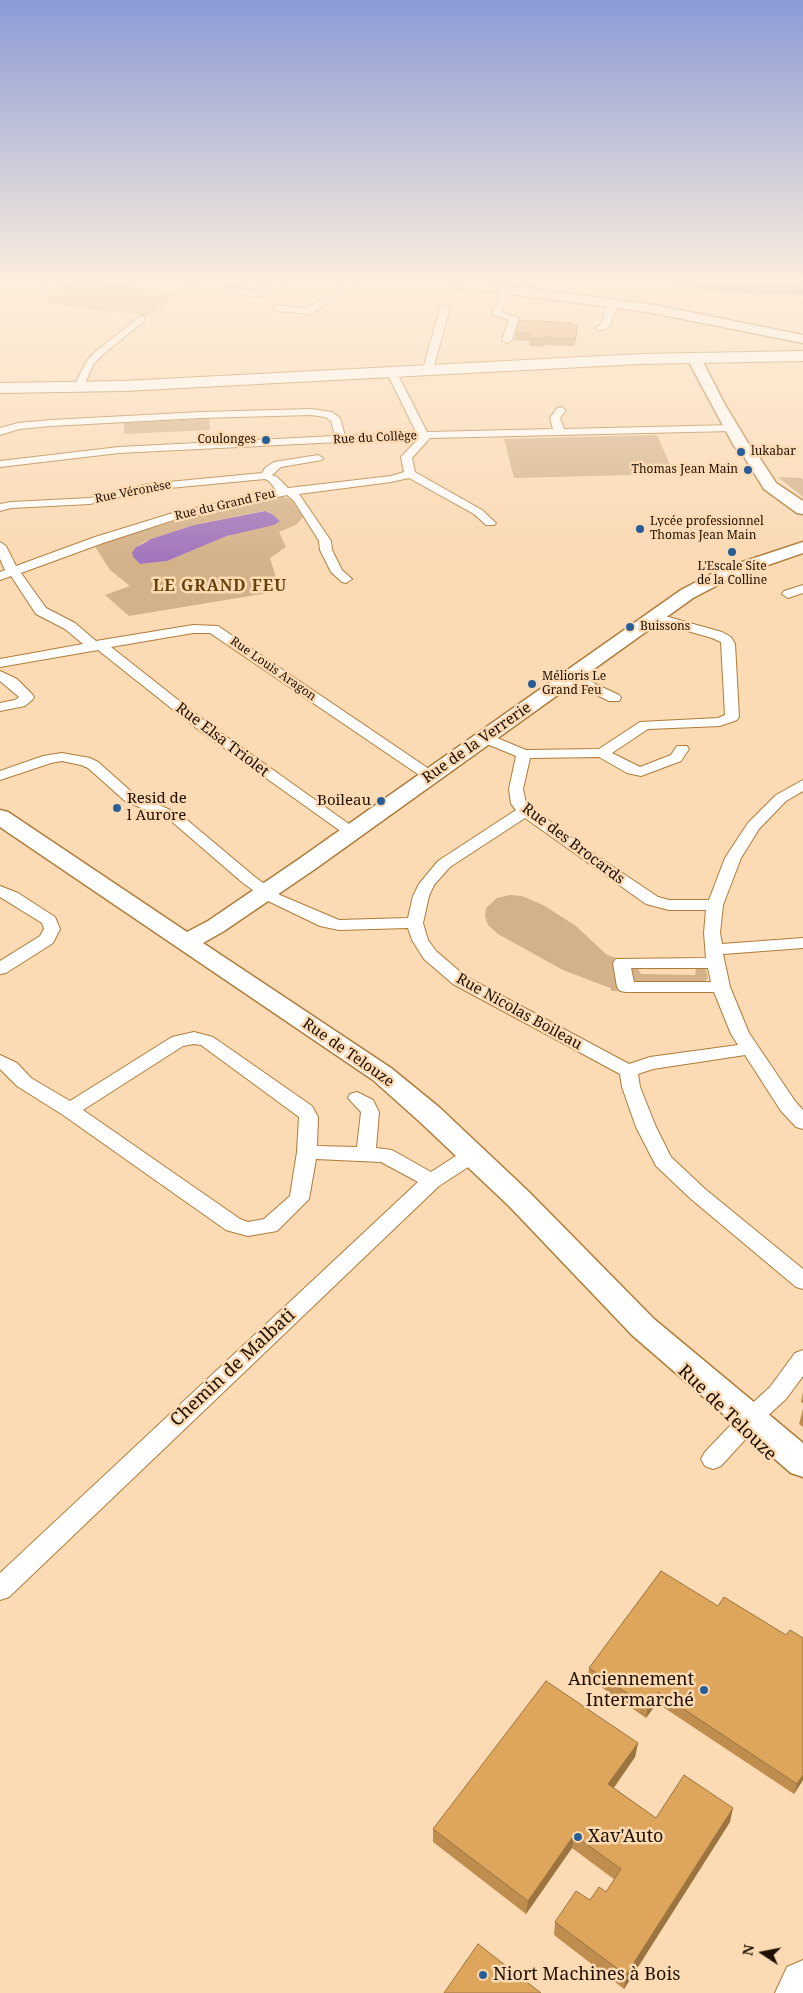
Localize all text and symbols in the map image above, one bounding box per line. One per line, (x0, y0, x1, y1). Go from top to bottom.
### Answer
street label: Rue du Collège (333, 429, 417, 447)
place label: Coulonges (197, 433, 256, 447)
marker: Coulonges (260, 434, 272, 446)
place label: lukabar (751, 445, 796, 459)
marker: lukabar (735, 446, 747, 458)
place label: Thomas Jean Main (632, 463, 738, 477)
marker: Thomas Jean Main (742, 464, 754, 476)
street label: Rue Véronèse (94, 478, 172, 506)
street label: Rue du Grand Feu (173, 486, 277, 524)
place label: Lycée professionnel Thomas Jean Main (650, 515, 764, 543)
marker: Lycée professionnel Thomas Jean Main (634, 523, 646, 535)
marker: L'Escale Site de la Colline (726, 546, 738, 558)
place label: L'Escale Site de la Colline (697, 560, 767, 588)
district label: LE GRAND FEU (151, 576, 289, 596)
place label: Buissons (640, 620, 690, 634)
marker: Buissons (624, 621, 636, 633)
street label: Rue Louis Aragon (227, 634, 319, 704)
place label: Mélioris Le Grand Feu (542, 670, 606, 698)
marker: Mélioris Le Grand Feu (526, 678, 538, 690)
street label: Rue Elsa Triolet (172, 699, 272, 781)
street label: Rue de la Verrerie (419, 699, 535, 787)
place label: Resid de l Aurore (127, 790, 187, 825)
place label: Boileau (317, 792, 371, 810)
marker: Boileau (375, 795, 387, 807)
street label: Rue des Brocards (518, 800, 628, 888)
marker: Resid de l Aurore (111, 802, 123, 814)
street label: Rue Nicolas Boileau (453, 970, 585, 1054)
street label: Rue de Telouze (299, 1015, 397, 1091)
street label: Chemin de Malbati (166, 1305, 300, 1431)
street label: Rue de Telouze (673, 1360, 781, 1466)
place label: Anciennement Intermarché (568, 1669, 694, 1712)
marker: Anciennement Intermarché (698, 1684, 710, 1696)
place label: Xav'Auto (588, 1826, 663, 1848)
marker: Xav'Auto (572, 1831, 584, 1843)
north arrow (738, 1928, 788, 1978)
text: N (737, 1943, 758, 1957)
place label: Niort Machines à Bois (493, 1964, 680, 1986)
marker: Niort Machines à Bois (477, 1969, 489, 1981)

